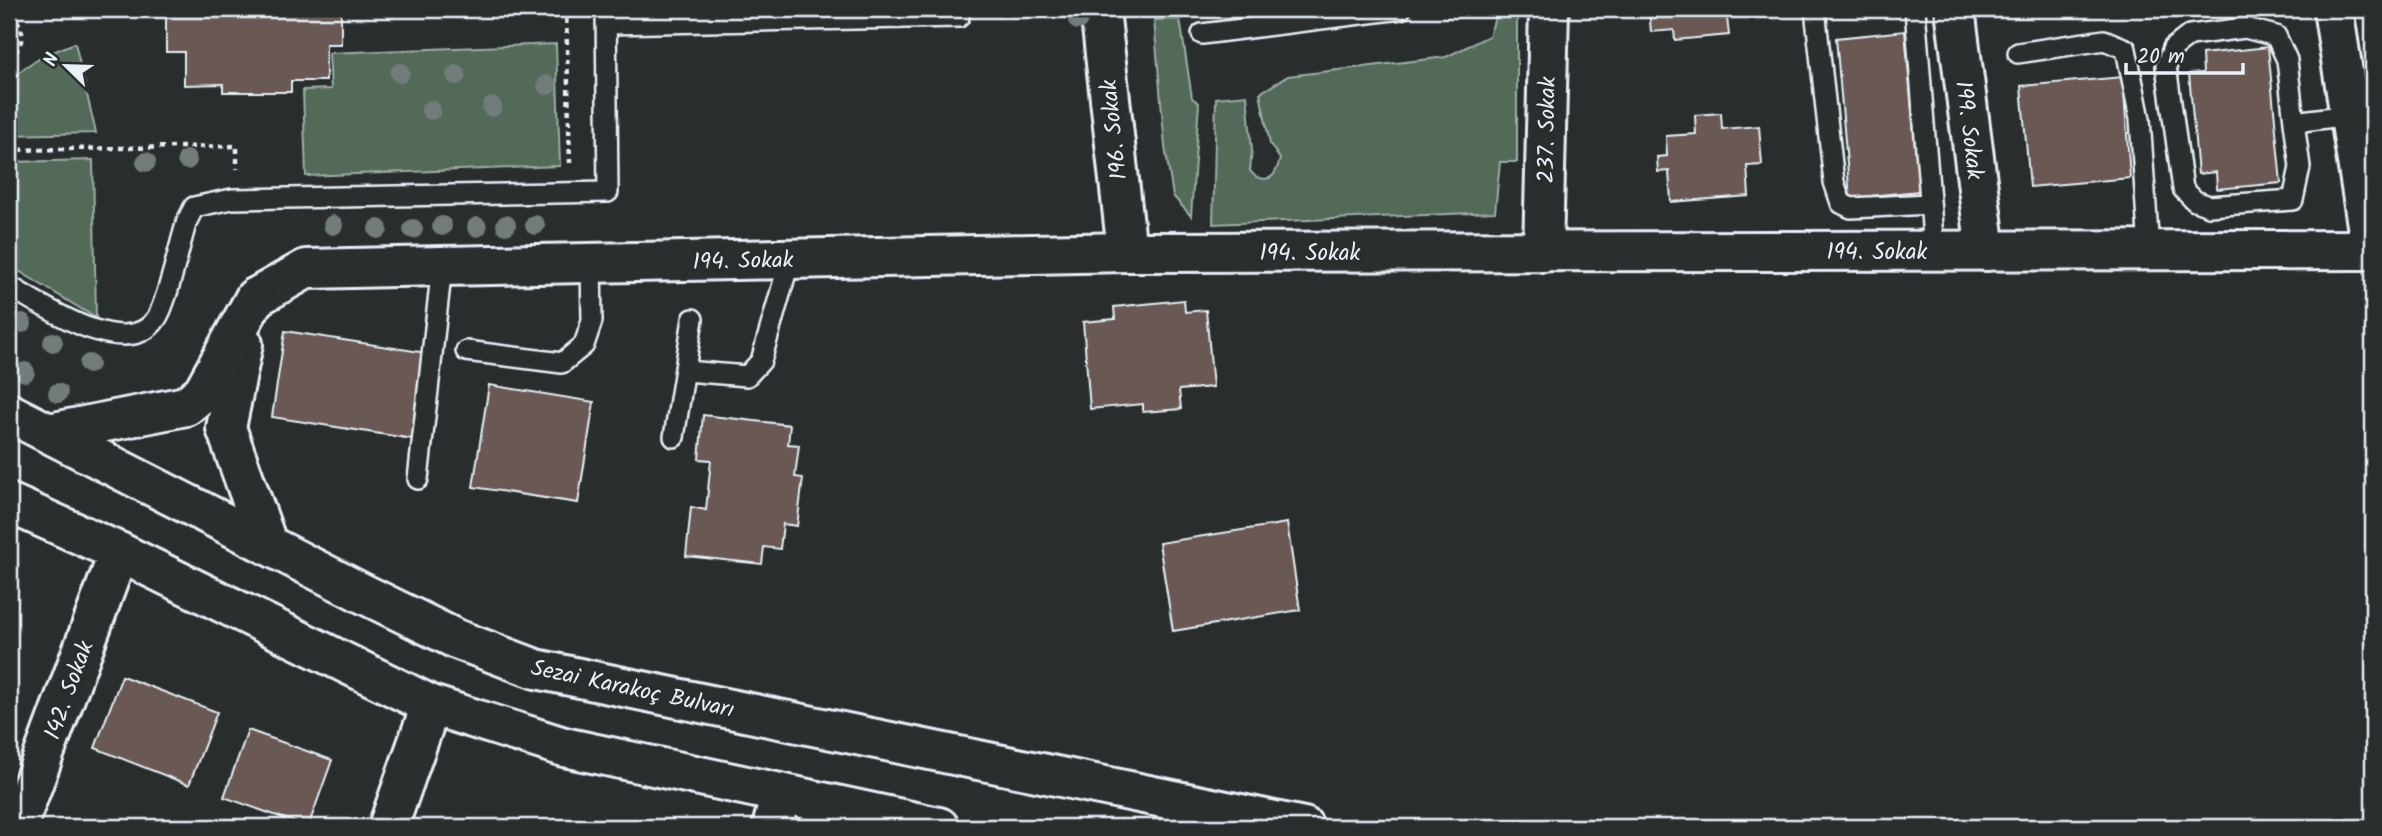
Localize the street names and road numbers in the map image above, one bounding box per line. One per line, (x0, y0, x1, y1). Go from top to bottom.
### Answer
street label: 237. Sokak (1529, 76, 1567, 184)
street label: 196. Sokak (1092, 78, 1138, 182)
street label: 199. Sokak (1944, 79, 1992, 182)
street label: 194. Sokak (1827, 235, 1928, 271)
street label: 194. Sokak (1260, 236, 1361, 272)
street label: 194. Sokak (692, 243, 794, 281)
street label: 142. Sokak (35, 636, 104, 745)
street label: Sezai Karakoç Bulvarı (528, 651, 738, 729)

